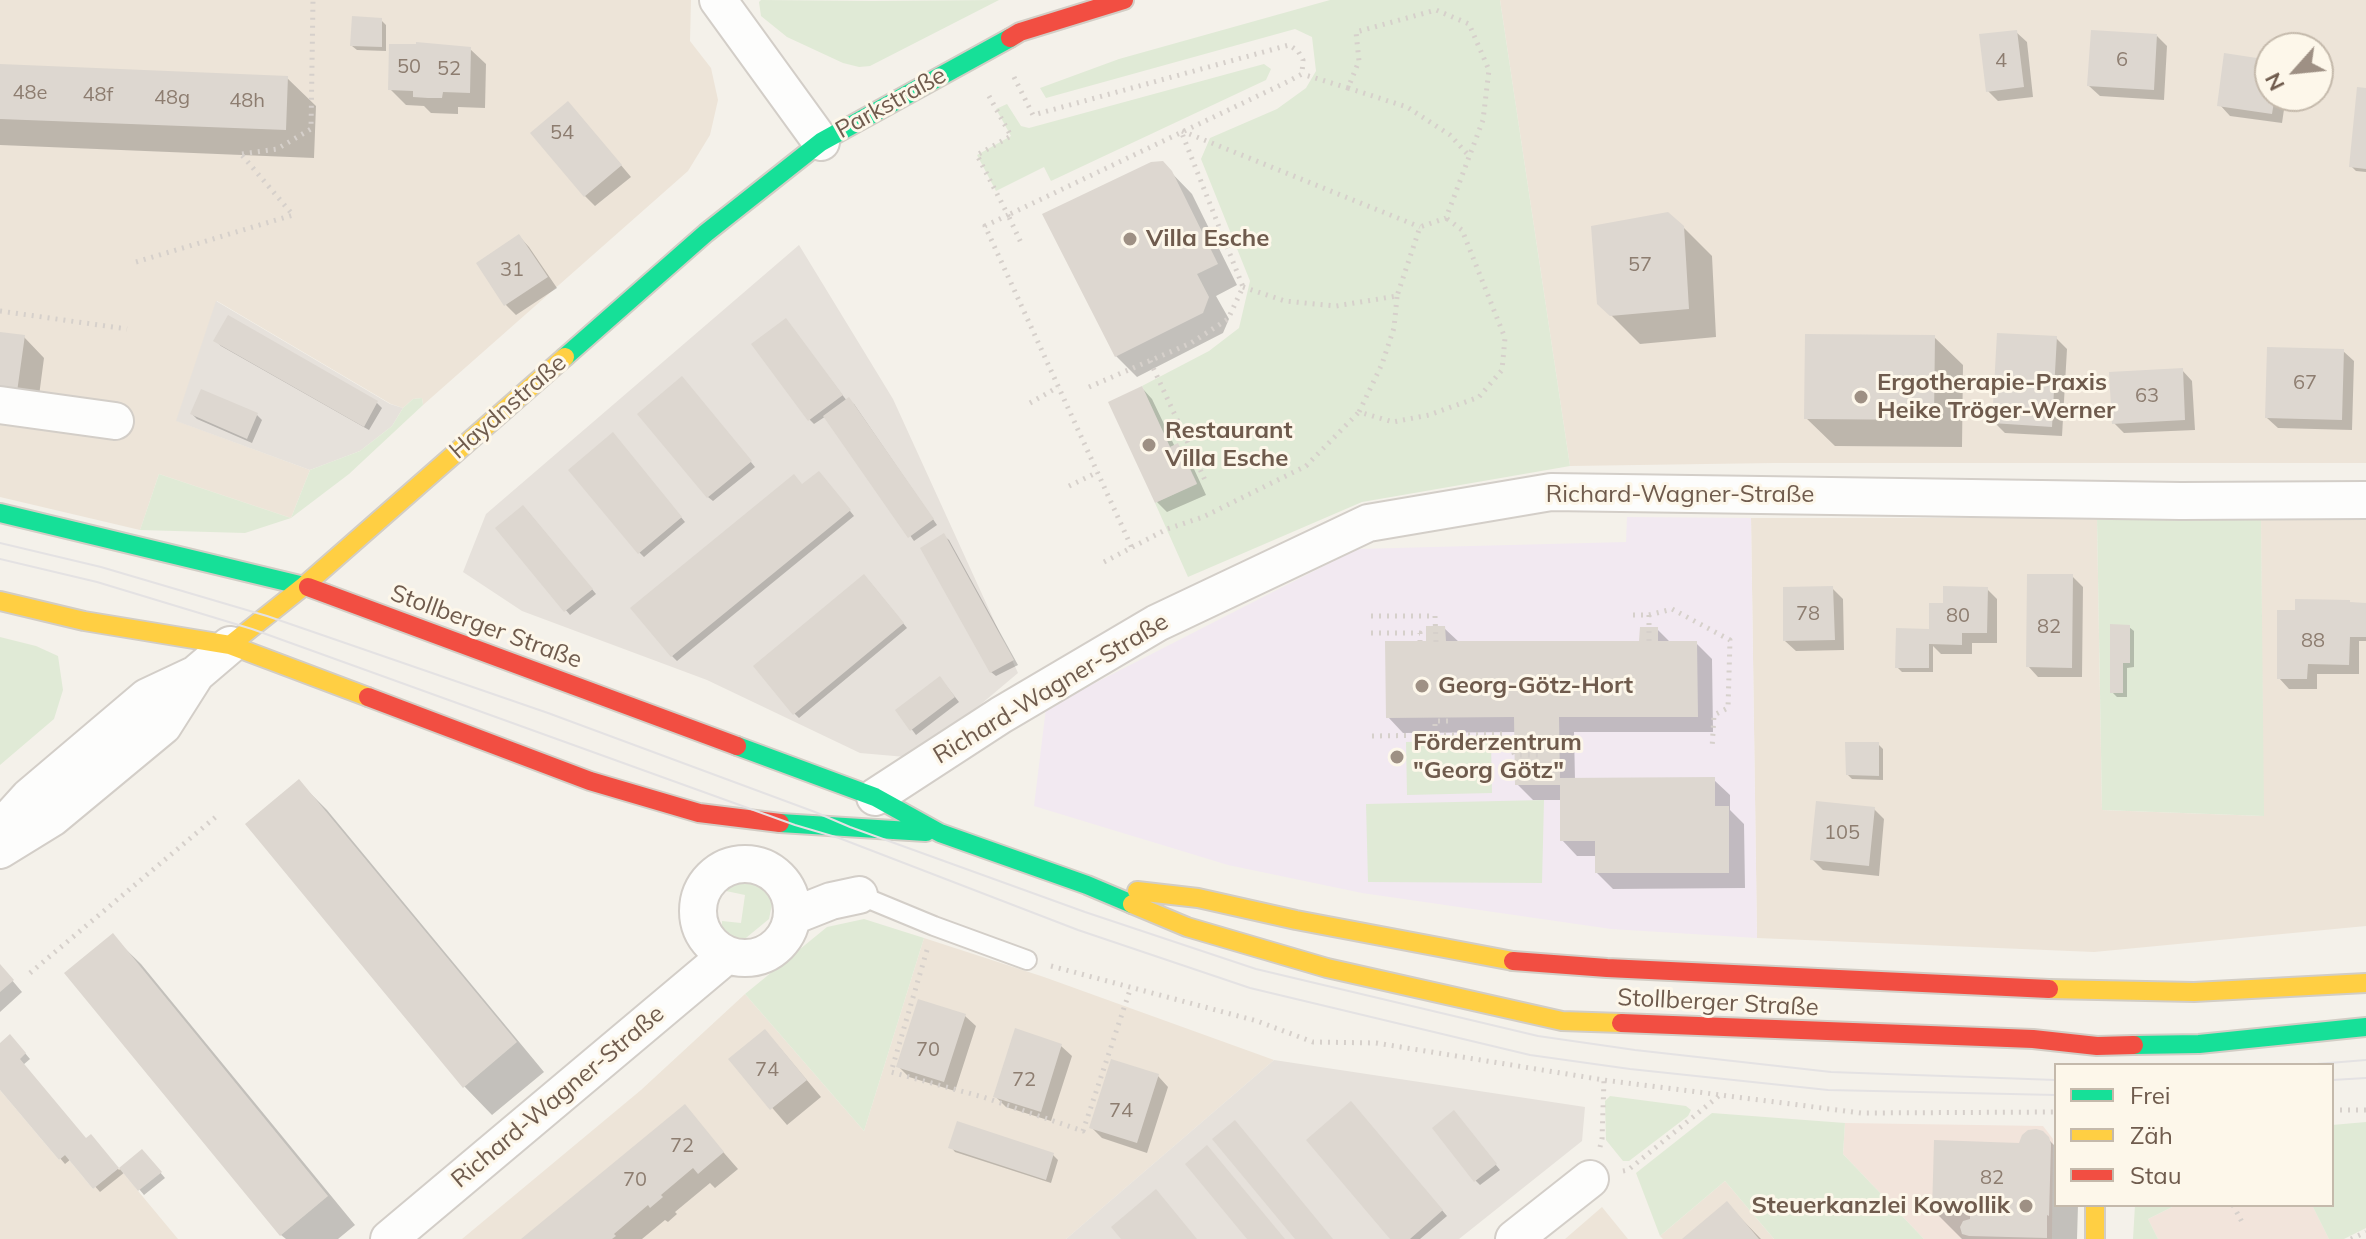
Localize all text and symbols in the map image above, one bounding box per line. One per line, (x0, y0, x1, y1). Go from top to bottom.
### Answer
north arrow (2254, 32, 2334, 112)
house number: 6 (2116, 48, 2128, 72)
house number: 4 (1995, 49, 2007, 73)
house number: 50 (397, 55, 421, 79)
house number: 52 (437, 57, 461, 81)
street label: Parkstraße (831, 61, 951, 145)
text: N (2258, 68, 2291, 96)
house number: 48e (13, 81, 47, 105)
house number: 48f (83, 83, 113, 107)
house number: 48g (154, 86, 190, 110)
house number: 48h (229, 89, 265, 113)
house number: 54 (550, 121, 574, 145)
place label: Villa Esche (1146, 225, 1269, 253)
marker: Villa Esche (1121, 230, 1139, 248)
house number: 57 (1628, 253, 1652, 277)
house number: 31 (500, 258, 524, 282)
street label: Haydnstraße (444, 349, 572, 465)
place label: Ergotherapie-Praxis Heike Tröger-Werner (1877, 369, 2116, 425)
house number: 67 (2293, 371, 2317, 395)
house number: 63 (2135, 384, 2159, 408)
marker: Ergotherapie-Praxis Heike Tröger-Werner (1852, 388, 1870, 406)
place label: Restaurant Villa Esche (1165, 417, 1293, 473)
marker: Restaurant Villa Esche (1140, 436, 1158, 454)
street label: Richard-Wagner-Straße (1546, 481, 1814, 509)
street label: Stollberger Straße (386, 579, 586, 675)
house number: 78 (1796, 602, 1820, 626)
house number: 80 (1946, 604, 1970, 628)
street label: Richard-Wagner-Straße (928, 607, 1174, 771)
house number: 82 (2037, 615, 2061, 639)
house number: 88 (2301, 629, 2325, 653)
place label: Georg-Götz-Hort (1438, 672, 1633, 700)
marker: Georg-Götz-Hort (1413, 677, 1431, 695)
place label: Förderzentrum "Georg Götz" (1413, 729, 1582, 785)
marker: Förderzentrum "Georg Götz" (1388, 748, 1406, 766)
house number: 105 (1824, 821, 1860, 845)
street label: Stollberger Straße (1617, 983, 1819, 1023)
street label: Richard-Wagner-Straße (446, 1000, 670, 1194)
house number: 70 (916, 1038, 940, 1062)
house number: 74 (755, 1058, 779, 1082)
legend (2054, 1063, 2334, 1207)
house number: 72 (1012, 1068, 1036, 1092)
text: Frei (2130, 1080, 2171, 1110)
house number: 74 (1109, 1099, 1133, 1123)
text: Zäh (2130, 1120, 2173, 1150)
house number: 72 (670, 1134, 694, 1158)
text: Stau (2130, 1160, 2182, 1190)
house number: 82 (1980, 1166, 2004, 1190)
house number: 70 (623, 1168, 647, 1192)
place label: Steuerkanzlei Kowollik (1751, 1192, 2010, 1220)
marker: Steuerkanzlei Kowollik (2017, 1197, 2035, 1215)

